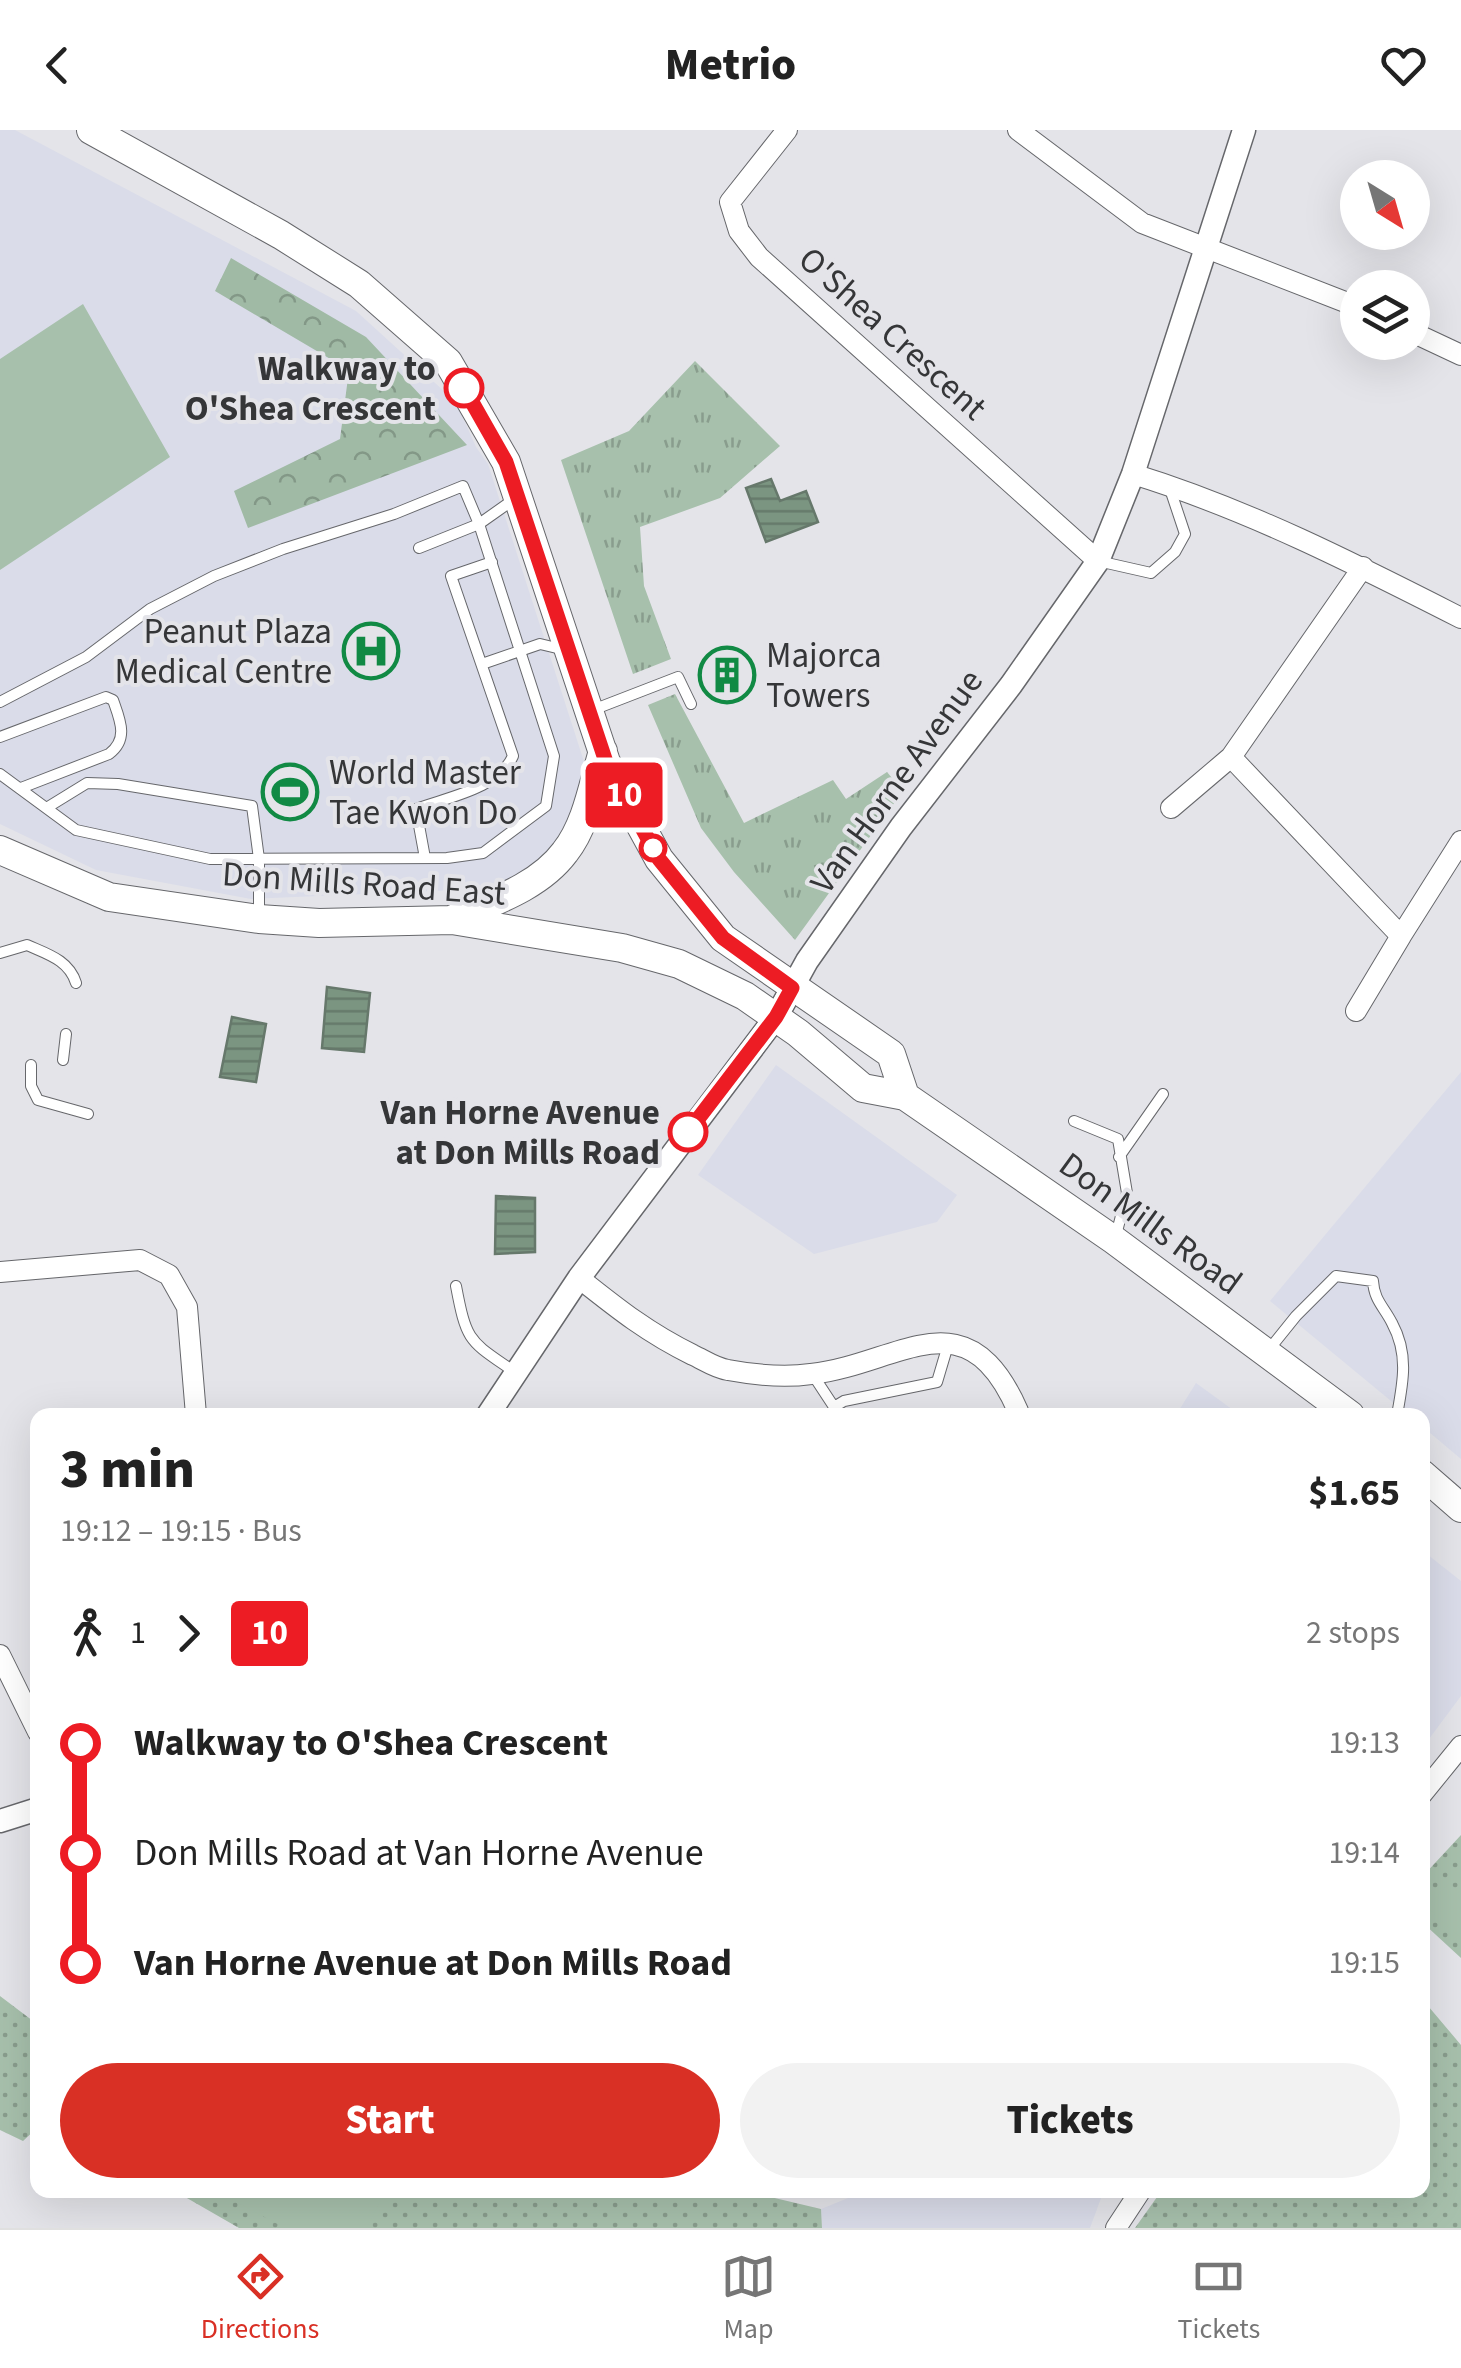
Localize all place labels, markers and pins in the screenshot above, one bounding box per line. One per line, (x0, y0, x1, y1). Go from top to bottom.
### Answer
place label: Walkway to O'Shea Crescent (185, 344, 436, 434)
marker: Walkway to O'Shea Crescent (445, 369, 483, 407)
place label: Peanut Plaza Medical Centre (115, 607, 332, 697)
hospital icon: Peanut Plaza Medical Centre (341, 621, 401, 681)
place label: Majorca Towers (766, 631, 882, 721)
building icon: Majorca Towers (697, 645, 757, 705)
place label: World Master Tae Kwon Do (329, 748, 522, 838)
sports icon: World Master Tae Kwon Do (260, 762, 320, 822)
unlabelled marker (640, 835, 666, 861)
place label: Van Horne Avenue at Don Mills Road (380, 1088, 660, 1178)
marker: Van Horne Avenue at Don Mills Road (669, 1113, 707, 1151)

